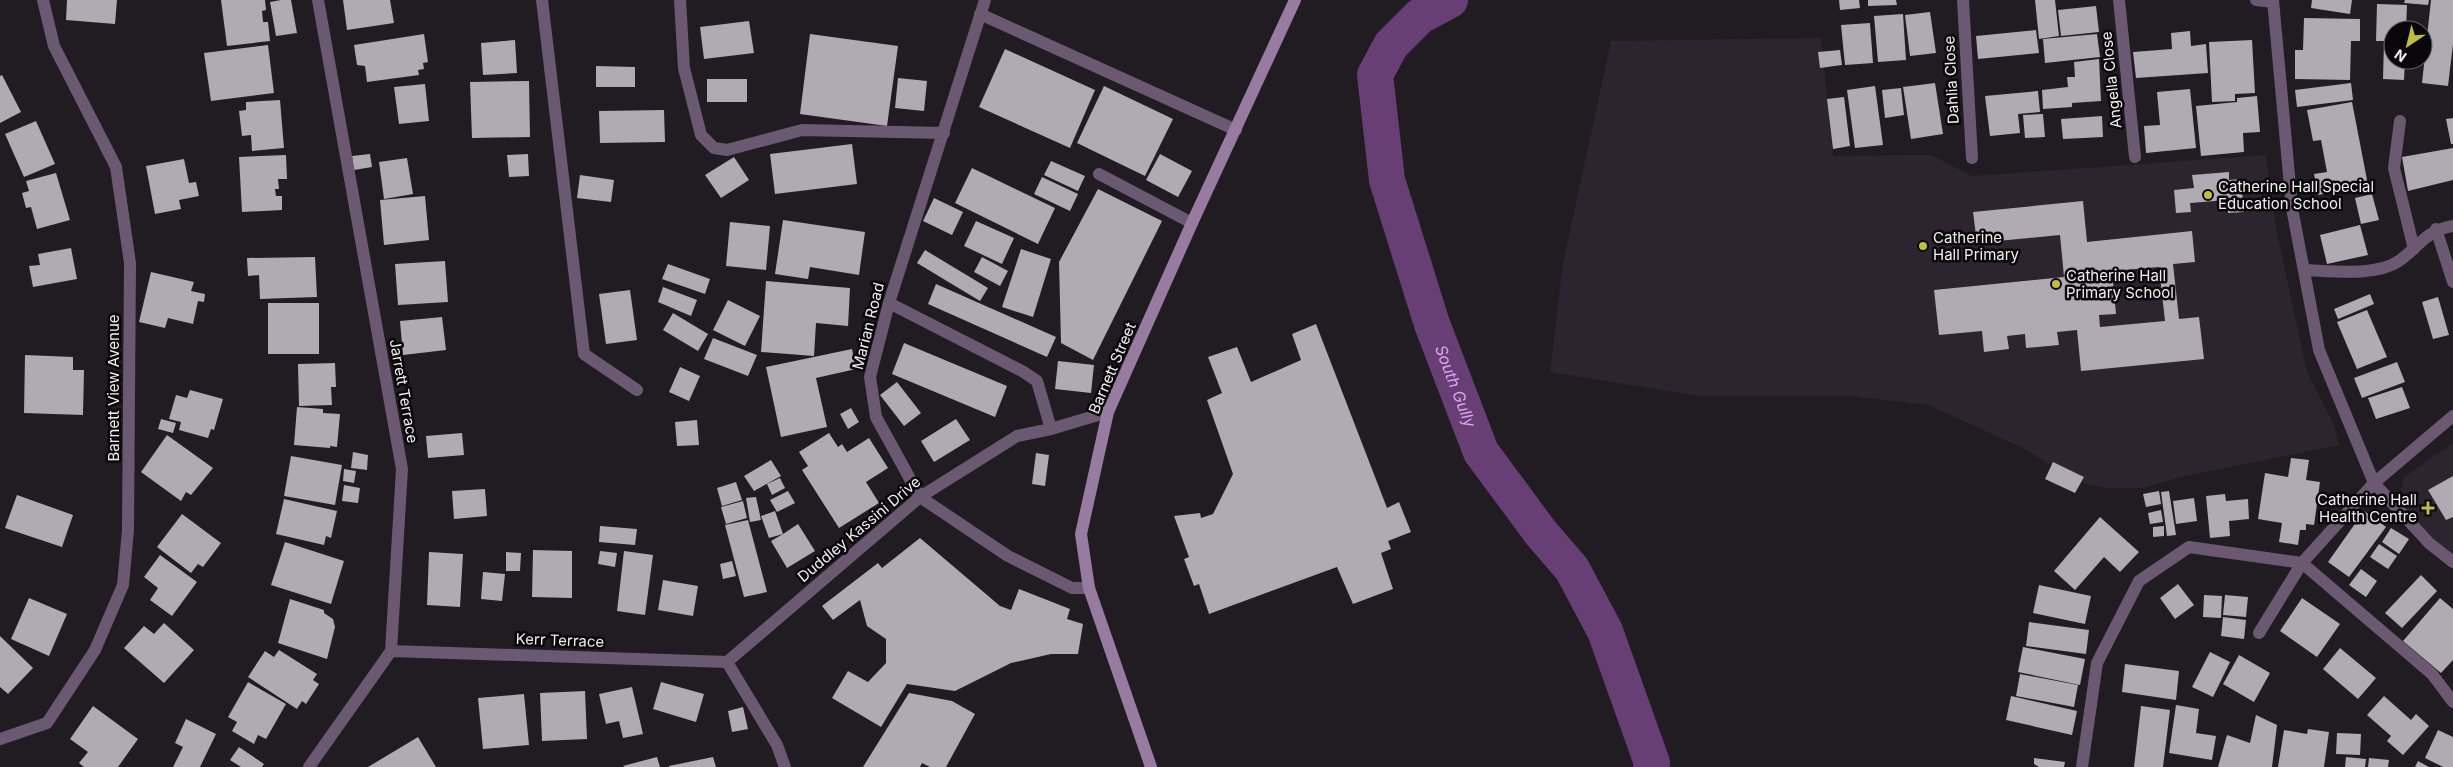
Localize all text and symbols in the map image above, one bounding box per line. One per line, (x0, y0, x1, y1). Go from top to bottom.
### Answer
north arrow (2383, 20, 2433, 70)
street label: Angella Close (2096, 31, 2126, 129)
street label: Dahlia Close (1939, 35, 1963, 125)
text: N (2391, 46, 2410, 66)
place label: Catherine Hall Special Education School (2218, 177, 2374, 213)
marker: Catherine Hall Special Education School (2202, 189, 2214, 201)
place label: Catherine Hall Primary (1933, 228, 2020, 264)
marker: Catherine Hall Primary (1917, 240, 1929, 252)
place label: Catherine Hall Primary School (2066, 266, 2174, 302)
marker: Catherine Hall Primary School (2050, 278, 2062, 290)
street label: Marian Road (848, 280, 888, 372)
street label: Barnett View Avenue (104, 314, 123, 462)
street label: Barnett Street (1084, 319, 1140, 417)
street label: Jarrett Terrace (386, 338, 422, 444)
water label: South Gully (1431, 342, 1481, 431)
street label: Duddley Kassini Drive (794, 472, 924, 586)
place label: Catherine Hall Health Centre (2317, 490, 2417, 526)
marker: Catherine Hall Health Centre (2421, 501, 2435, 515)
street label: Kerr Terrace (515, 629, 605, 651)

